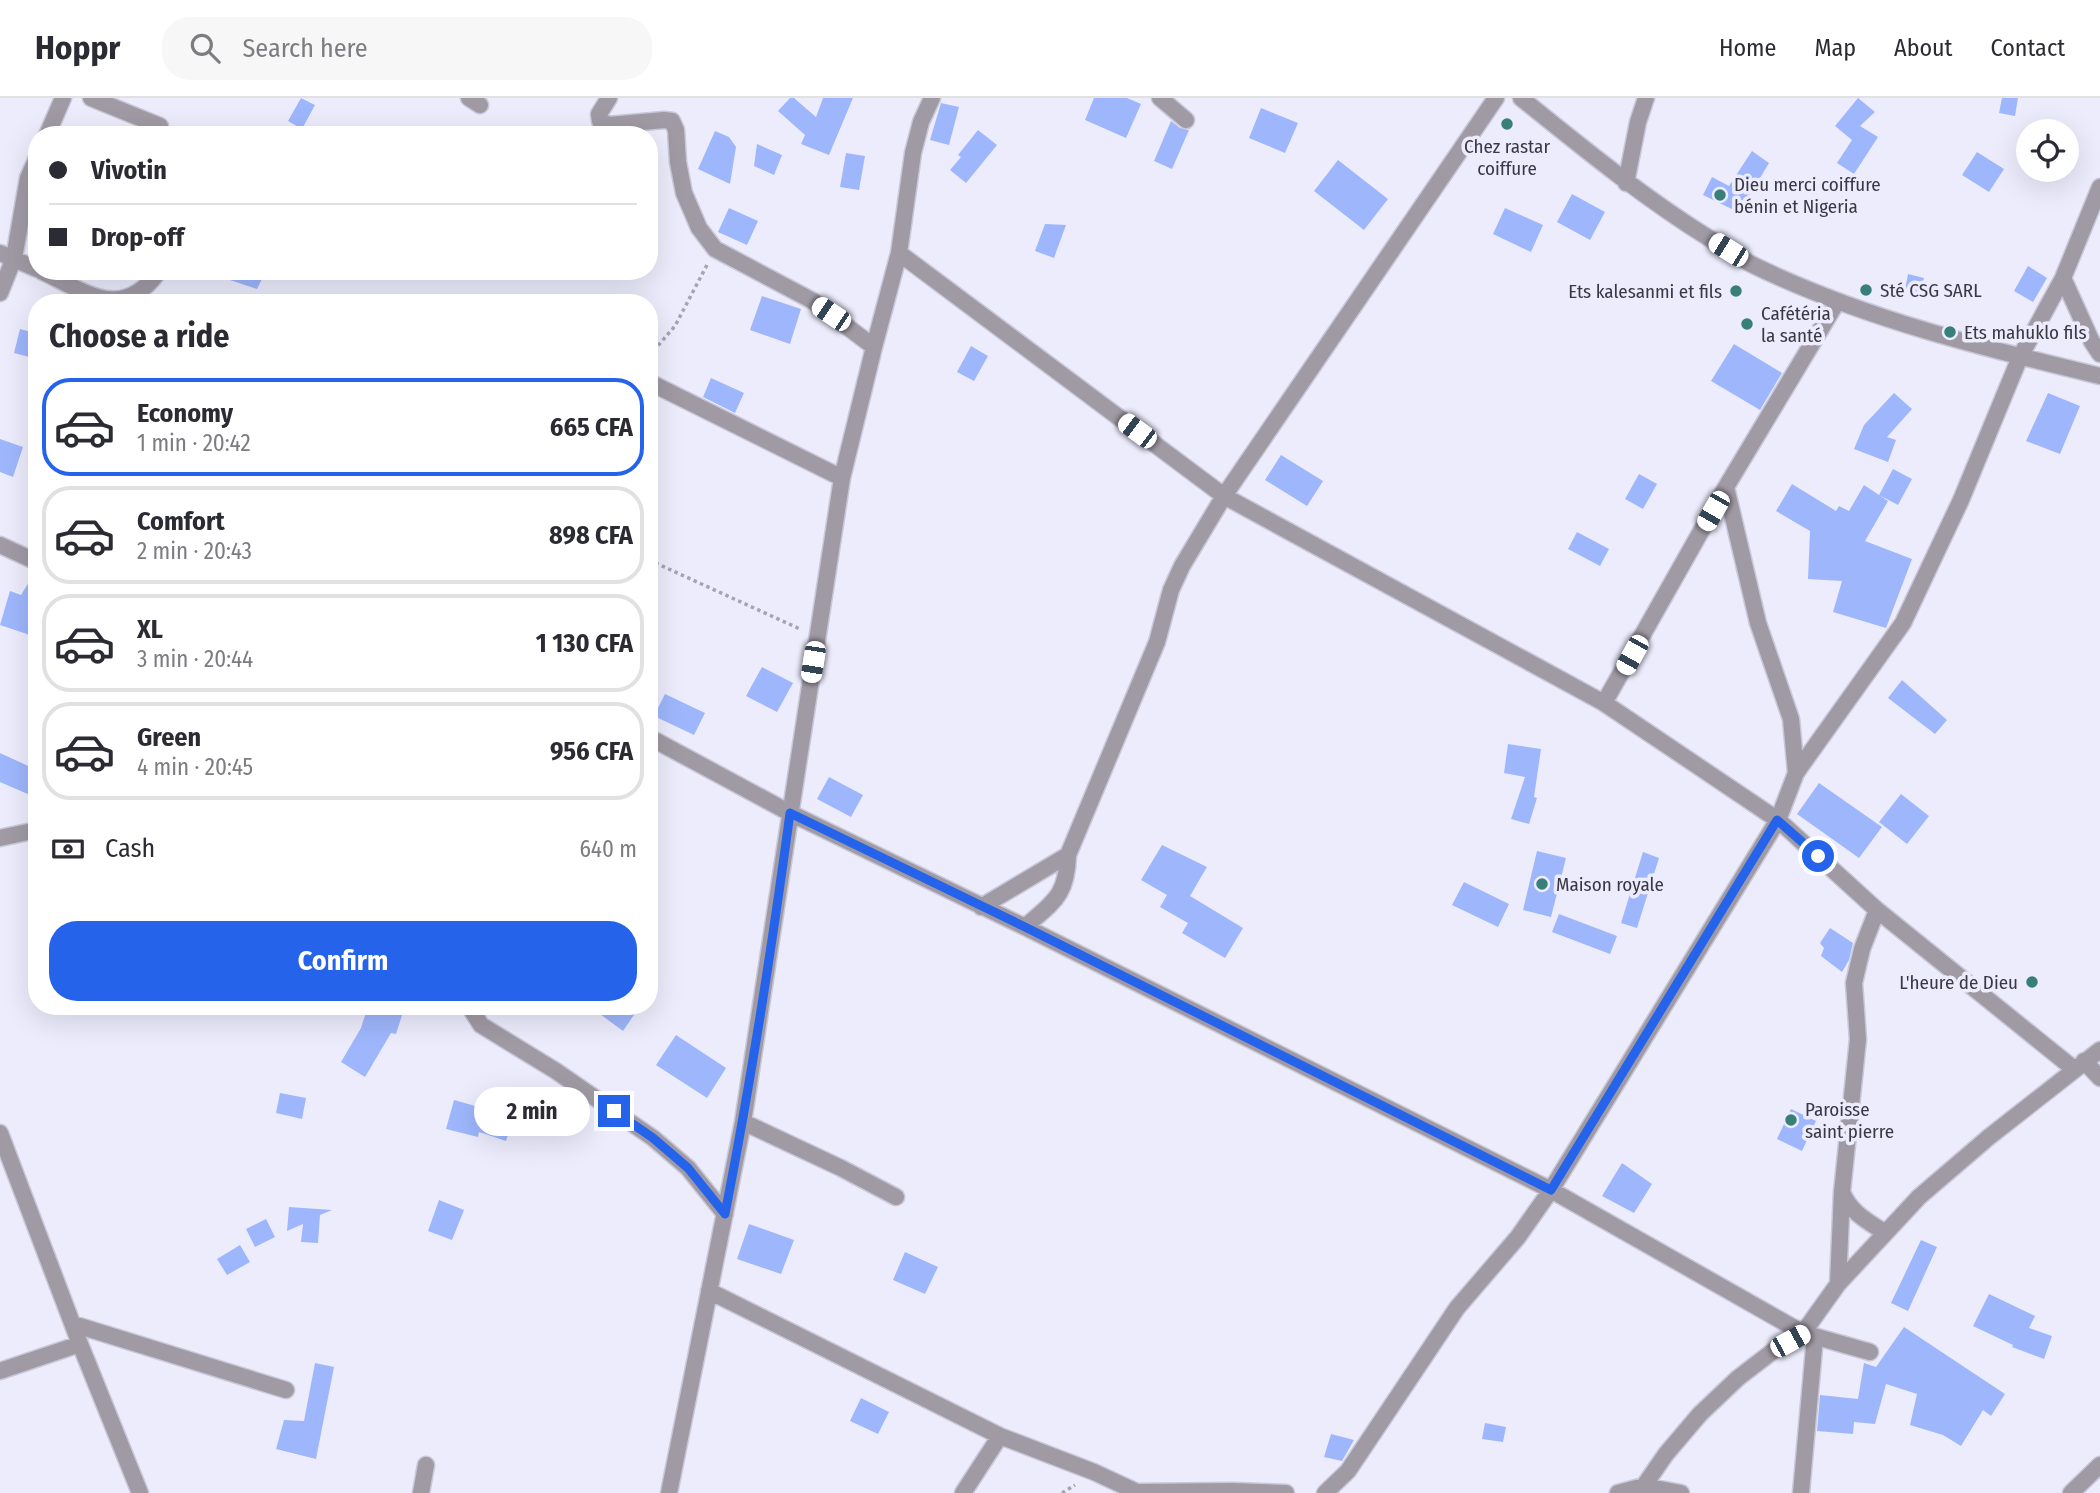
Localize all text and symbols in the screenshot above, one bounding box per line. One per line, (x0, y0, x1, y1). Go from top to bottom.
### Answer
search box (162, 17, 652, 80)
text: Hoppr (35, 28, 120, 68)
icon: search (186, 29, 224, 67)
text: Search here (242, 33, 368, 64)
text: Home (1719, 34, 1776, 62)
text: Map (1814, 34, 1856, 62)
text: About (1894, 34, 1952, 62)
text: Contact (1990, 34, 2065, 62)
marker: Chez rastar coiffure (1499, 116, 1515, 132)
map controls (2016, 119, 2079, 182)
button: locate (2016, 119, 2079, 182)
place label: Chez rastar coiffure (1464, 135, 1550, 180)
text: Vivotin (91, 155, 167, 186)
place label: Dieu merci coiffure bénin et Nigeria (1734, 173, 1881, 218)
marker: Dieu merci coiffure bénin et Nigeria (1712, 187, 1728, 203)
text: Drop-off (91, 222, 184, 253)
car (1705, 230, 1752, 270)
place label: Sté CSG SARL (1880, 279, 1982, 302)
place label: Ets kalesanmi et fils (1568, 280, 1722, 303)
marker: Sté CSG SARL (1858, 282, 1874, 298)
marker: Ets kalesanmi et fils (1728, 283, 1744, 299)
car (808, 294, 855, 334)
place label: Cafétéria la santé (1761, 302, 1831, 347)
marker: Cafétéria la santé (1739, 316, 1755, 332)
text: Choose a ride (49, 317, 230, 355)
place label: Ets mahuklo fils (1964, 321, 2087, 344)
marker: Ets mahuklo fils (1942, 324, 1958, 340)
icon: car (53, 396, 116, 459)
text: Economy (137, 398, 233, 429)
car (1114, 410, 1161, 452)
text: 665 CFA (550, 412, 633, 443)
text: 1 min · 20:42 (137, 429, 251, 457)
car (1694, 488, 1733, 534)
icon: car (53, 504, 116, 567)
text: Comfort (137, 506, 225, 537)
text: 898 CFA (549, 520, 633, 551)
text: 2 min · 20:43 (137, 537, 252, 565)
icon: car (53, 612, 116, 675)
text: XL (137, 614, 163, 645)
text: 1 130 CFA (536, 628, 633, 659)
car (1613, 632, 1652, 678)
car (800, 640, 827, 684)
text: 3 min · 20:44 (137, 645, 253, 673)
icon: car (53, 720, 116, 783)
text: Green (137, 722, 201, 753)
text: 956 CFA (550, 736, 633, 767)
text: 4 min · 20:45 (137, 753, 253, 781)
icon: cash (49, 830, 87, 868)
text: Cash (105, 833, 155, 864)
text: 640 m (579, 835, 637, 863)
route start (1802, 840, 1834, 872)
place label: Maison royale (1556, 873, 1664, 896)
marker: Maison royale (1534, 876, 1550, 892)
button: Confirm (49, 921, 637, 1001)
place label: L'heure de Dieu (1899, 971, 2018, 994)
marker: L'heure de Dieu (2024, 974, 2040, 990)
callout: 2 min (474, 1086, 590, 1136)
route end (598, 1095, 630, 1127)
text: 2 min (507, 1097, 558, 1125)
place label: Paroisse saint pierre (1805, 1098, 1894, 1143)
marker: Paroisse saint pierre (1783, 1112, 1799, 1128)
car (1767, 1322, 1814, 1360)

